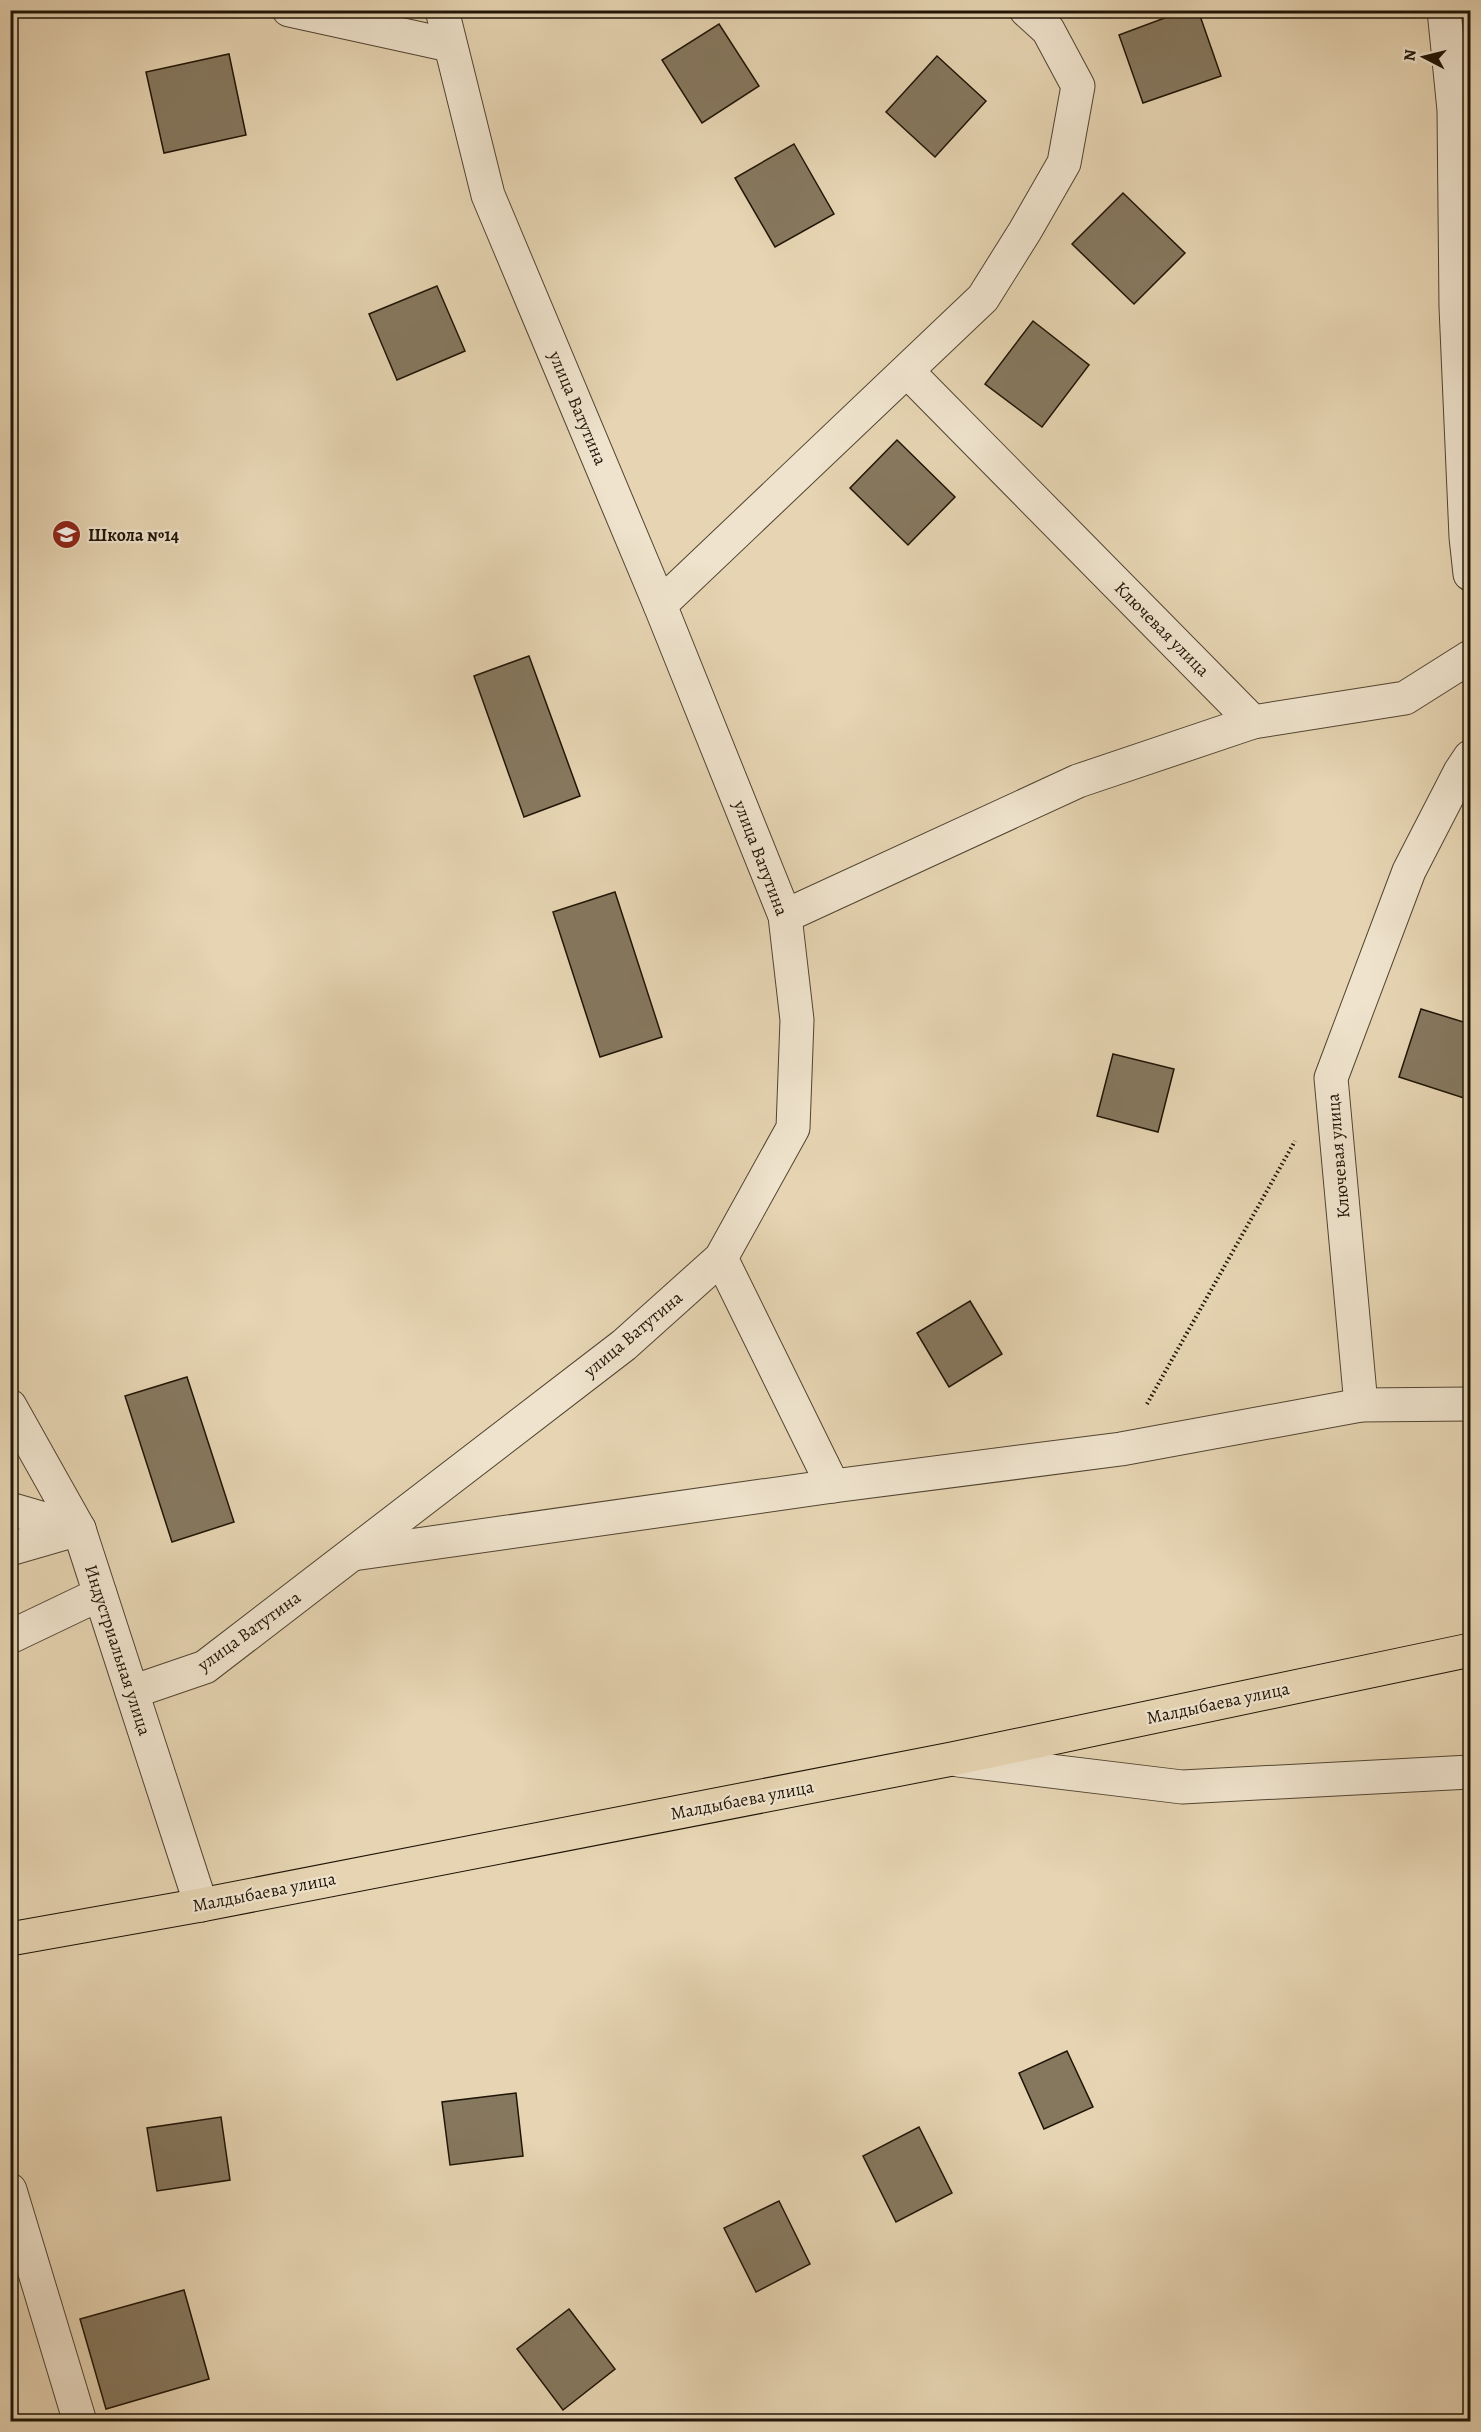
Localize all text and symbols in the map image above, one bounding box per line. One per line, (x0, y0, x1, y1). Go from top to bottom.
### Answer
north arrow (1394, 27, 1454, 87)
text: N (1398, 48, 1422, 62)
street label: улица Ватутина (543, 346, 613, 469)
school or university icon: Школа №14 (51, 519, 83, 551)
place label: Школа №14 (88, 523, 180, 547)
street label: Ключевая улица (1109, 576, 1215, 682)
street label: улица Ватутина (728, 796, 794, 920)
street label: Ключевая улица (1321, 1092, 1355, 1220)
street label: улица Ватутина (578, 1285, 688, 1383)
street label: Индустриальная улица (79, 1561, 157, 1739)
street label: улица Ватутина (192, 1585, 306, 1677)
street label: Малдыбаева улица (1144, 1676, 1292, 1730)
street label: Малдыбаева улица (668, 1774, 816, 1826)
street label: Малдыбаева улица (190, 1866, 338, 1918)

